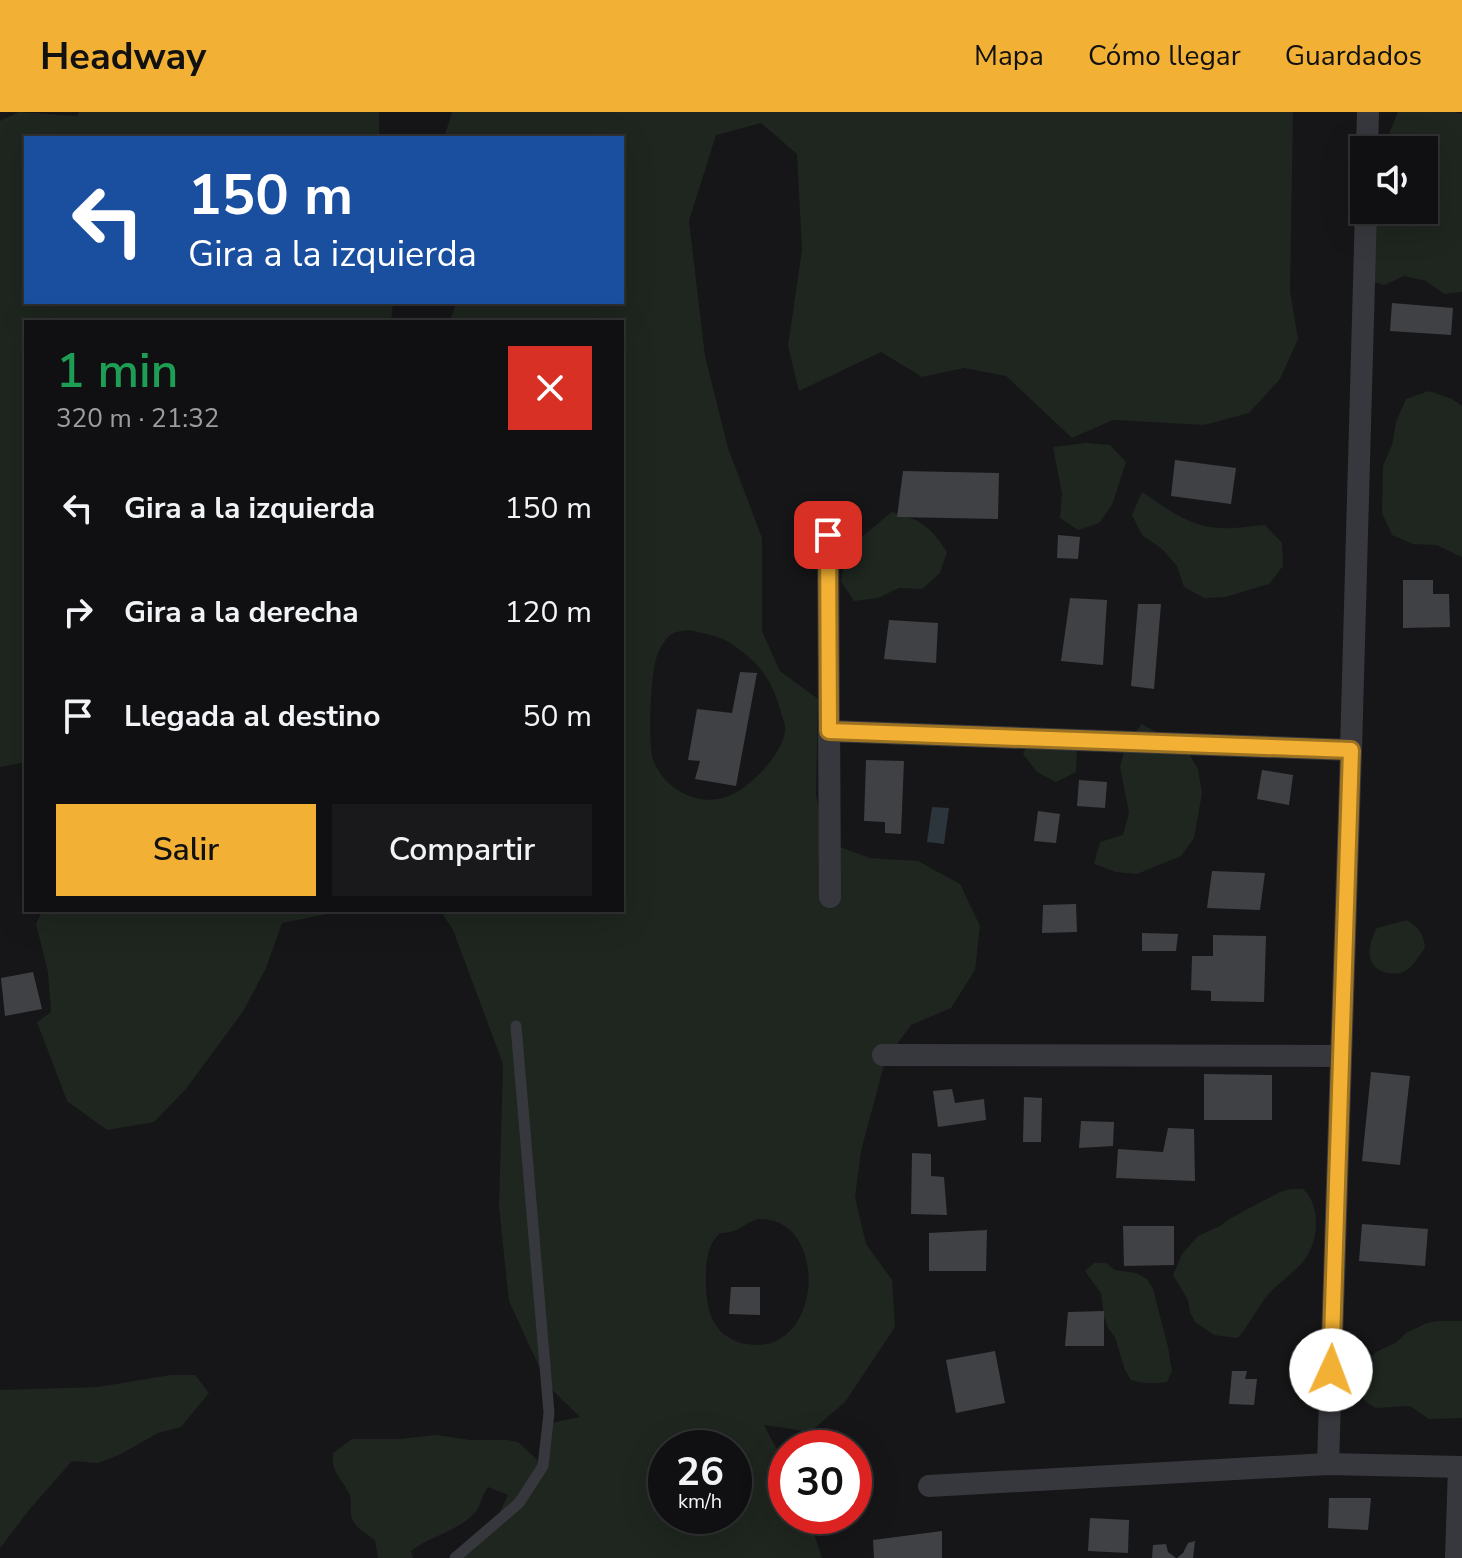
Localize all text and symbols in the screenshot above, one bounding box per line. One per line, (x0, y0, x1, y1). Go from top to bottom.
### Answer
text: Headway (40, 31, 206, 82)
text: Mapa (974, 37, 1044, 75)
text: Cómo llegar (1088, 37, 1241, 75)
text: Guardados (1285, 37, 1422, 75)
map controls (1350, 136, 1438, 224)
button: sound (1350, 136, 1438, 224)
text: 150 m (188, 157, 353, 234)
icon: left (56, 168, 160, 272)
text: Gira a la izquierda (188, 230, 477, 279)
text: 1 min (56, 338, 178, 404)
button: close (508, 346, 592, 430)
text: 320 m · 21:32 (56, 401, 219, 436)
icon: left (56, 486, 100, 530)
text: Gira a la izquierda (124, 488, 375, 529)
text: 150 m (505, 488, 592, 529)
pin (794, 501, 862, 569)
icon: arrive (806, 513, 850, 557)
icon: right (56, 590, 100, 634)
text: Gira a la derecha (124, 592, 359, 633)
text: 120 m (505, 592, 592, 633)
icon: arrive (56, 694, 100, 738)
text: Llegada al destino (124, 696, 380, 737)
text: 50 m (523, 696, 592, 737)
button: Salir (56, 804, 316, 896)
button: Compartir (332, 804, 592, 896)
position arrow (1289, 1328, 1373, 1412)
speed limit sign: 30 (768, 1430, 872, 1534)
text: 26 (676, 1445, 724, 1499)
text: km/h (678, 1488, 722, 1515)

